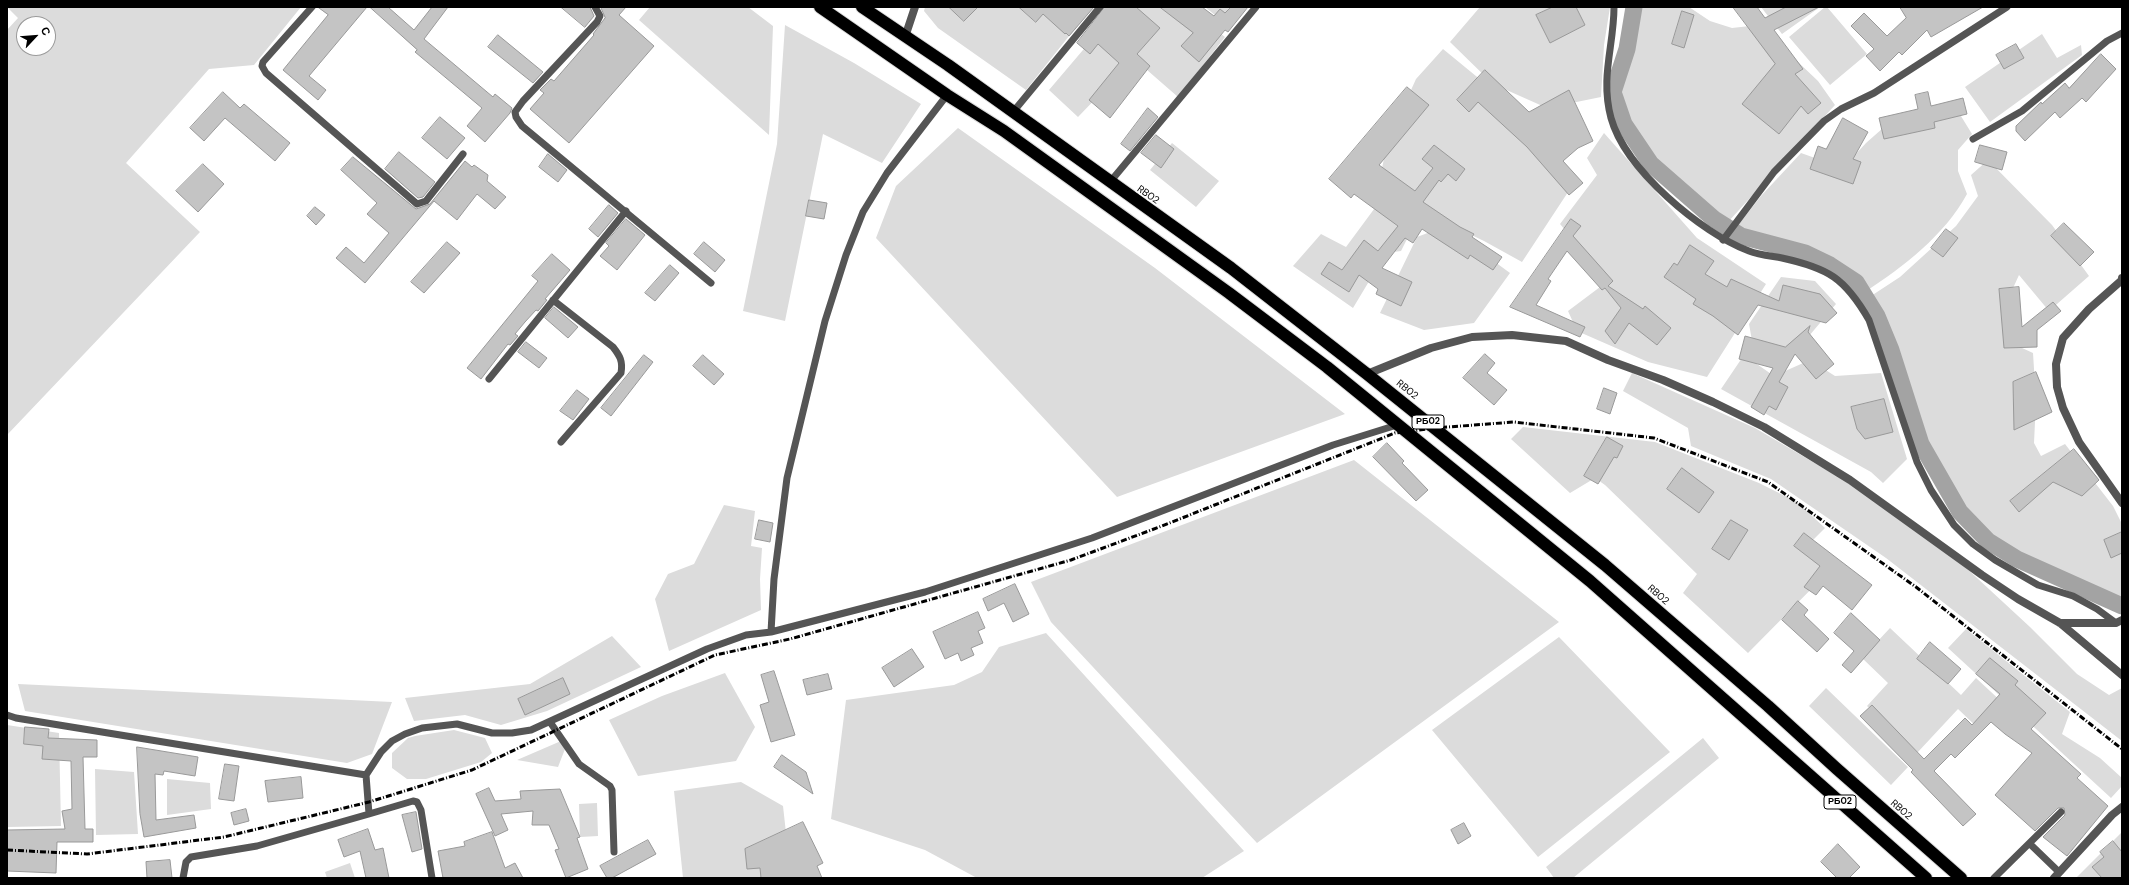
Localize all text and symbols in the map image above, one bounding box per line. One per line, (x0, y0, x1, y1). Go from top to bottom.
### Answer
north arrow (16, 16, 56, 56)
text: С (38, 25, 54, 38)
street label: RB02 (1135, 183, 1161, 207)
street label: RB02 (1394, 378, 1420, 402)
road number: РБ02 (1412, 415, 1444, 429)
street label: RB02 (1645, 582, 1671, 608)
road number: РБ02 (1824, 795, 1856, 809)
street label: RB02 (1888, 797, 1914, 823)

